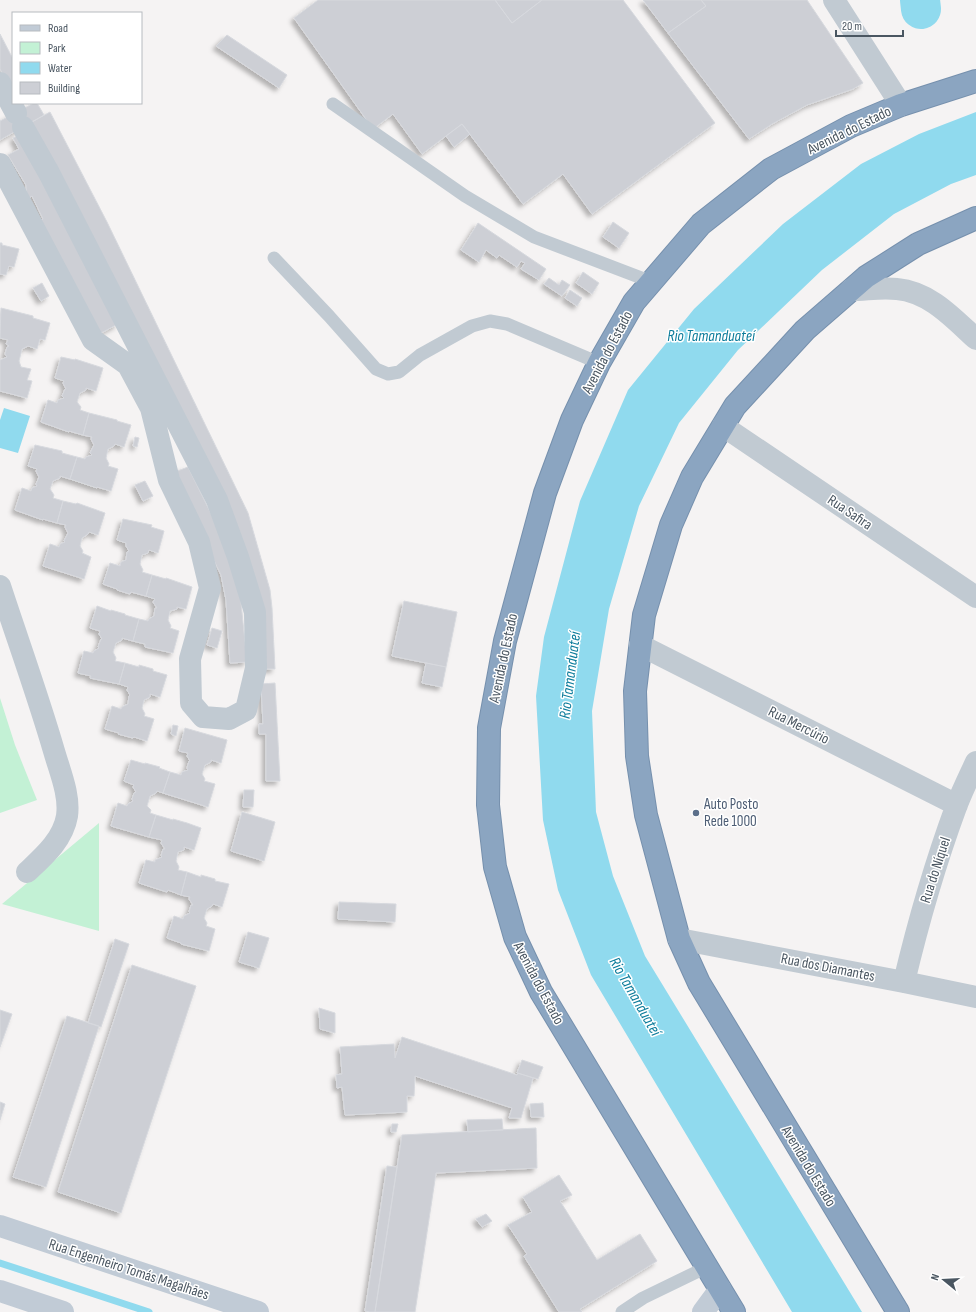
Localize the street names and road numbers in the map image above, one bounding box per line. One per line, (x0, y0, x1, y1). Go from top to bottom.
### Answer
street label: Avenida do Estado (803, 102, 894, 159)
street label: Avenida do Estado (577, 308, 637, 398)
street label: Rua Safira (824, 491, 876, 534)
street label: Avenida do Estado (485, 612, 522, 705)
street label: Rua Mercúrio (765, 702, 832, 749)
street label: Rua do Níquel (916, 835, 955, 905)
street label: Avenida do Estado (508, 938, 568, 1028)
street label: Rua dos Diamantes (779, 949, 877, 986)
street label: Avenida do Estado (777, 1122, 840, 1210)
street label: Rua Engenheiro Tomás Magalhães (46, 1235, 211, 1304)

